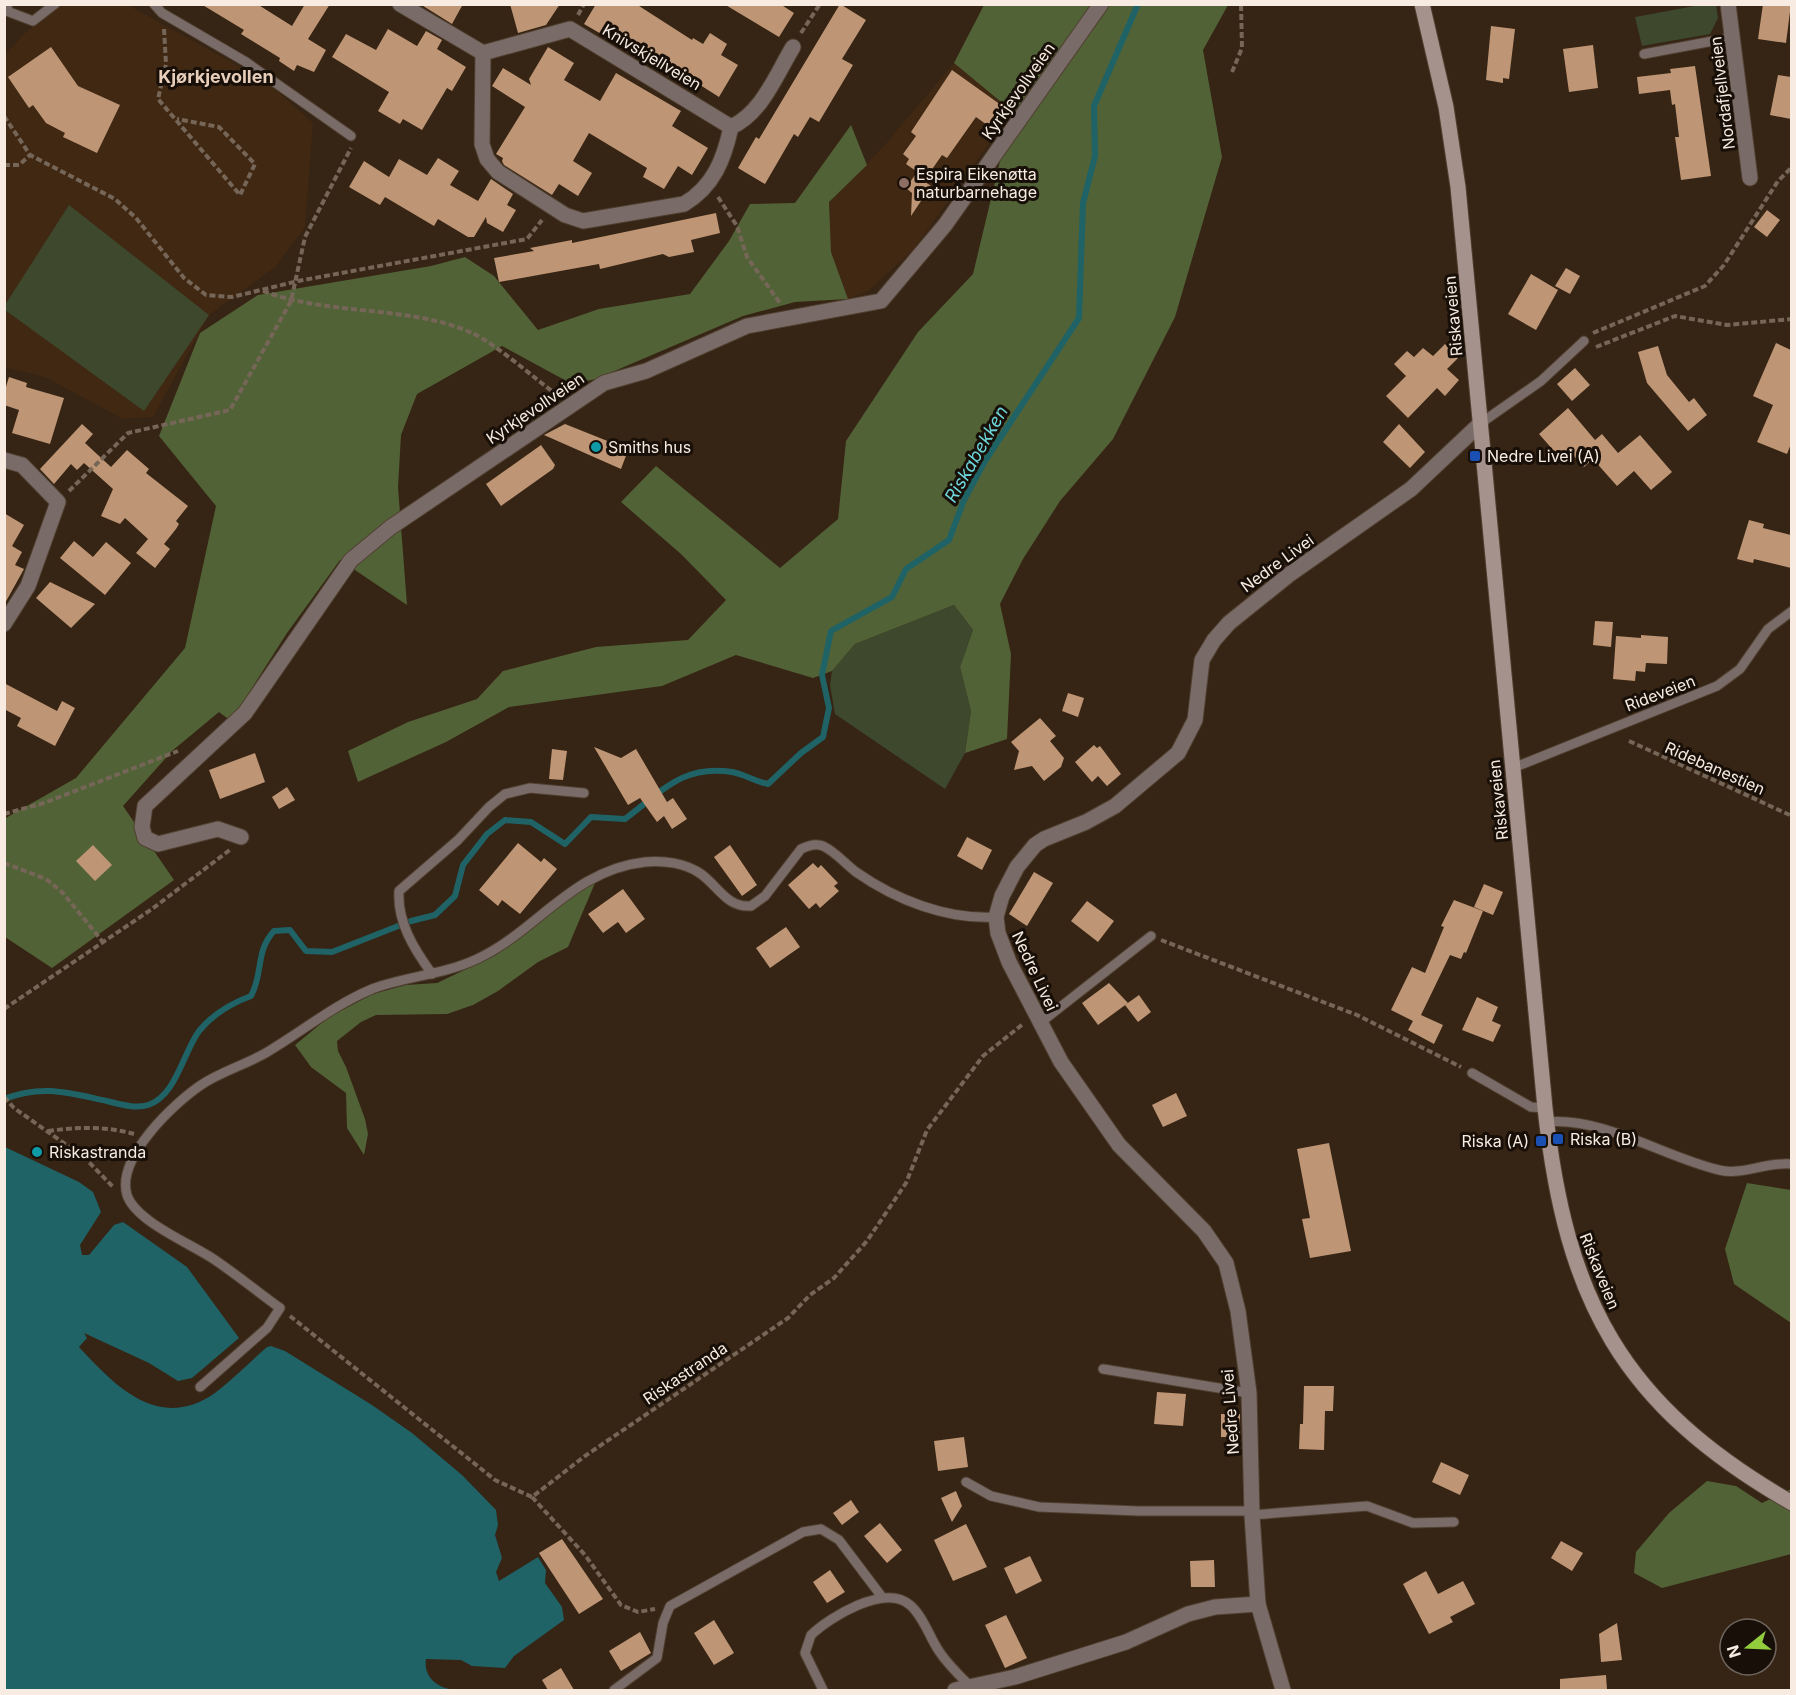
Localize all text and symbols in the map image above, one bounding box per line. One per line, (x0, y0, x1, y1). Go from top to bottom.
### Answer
street label: Knivskjellveien (599, 20, 705, 94)
street label: Nordafjellveien (1705, 35, 1739, 151)
street label: Kyrkjevollveien (977, 39, 1059, 143)
district label: Kjørkjevollen (158, 66, 274, 87)
place label: Espira Eikenøtta naturbarnehage (916, 164, 1037, 202)
marker: Espira Eikenøtta naturbarnehage (897, 176, 911, 190)
street label: Riskaveien (1440, 275, 1466, 357)
street label: Kyrkjevollveien (482, 368, 588, 448)
water label: Riskabekken (940, 402, 1012, 506)
place label: Smiths hus (608, 437, 691, 457)
marker: Smiths hus (589, 440, 603, 454)
place label: Nedre Livei (A) (1487, 446, 1600, 466)
marker: Nedre Livei (A) (1468, 449, 1482, 463)
street label: Nedre Livei (1237, 530, 1317, 596)
street label: Rideveien (1622, 670, 1698, 716)
street label: Ridebanestien (1662, 737, 1768, 799)
street label: Riskaveien (1484, 759, 1512, 841)
street label: Nedre Livei (1008, 928, 1062, 1014)
place label: Riska (B) (1570, 1129, 1637, 1149)
place label: Riska (A) (1461, 1131, 1529, 1151)
marker: Riska (B) (1551, 1132, 1565, 1146)
marker: Riska (A) (1534, 1134, 1548, 1148)
place label: Riskastranda (49, 1142, 146, 1162)
marker: Riskastranda (30, 1145, 44, 1159)
street label: Riskaveien (1576, 1230, 1624, 1312)
street label: Riskastranda (639, 1338, 731, 1408)
street label: Nedre Livei (1217, 1369, 1243, 1455)
north arrow (1718, 1617, 1778, 1677)
text: N (1722, 1643, 1745, 1661)

